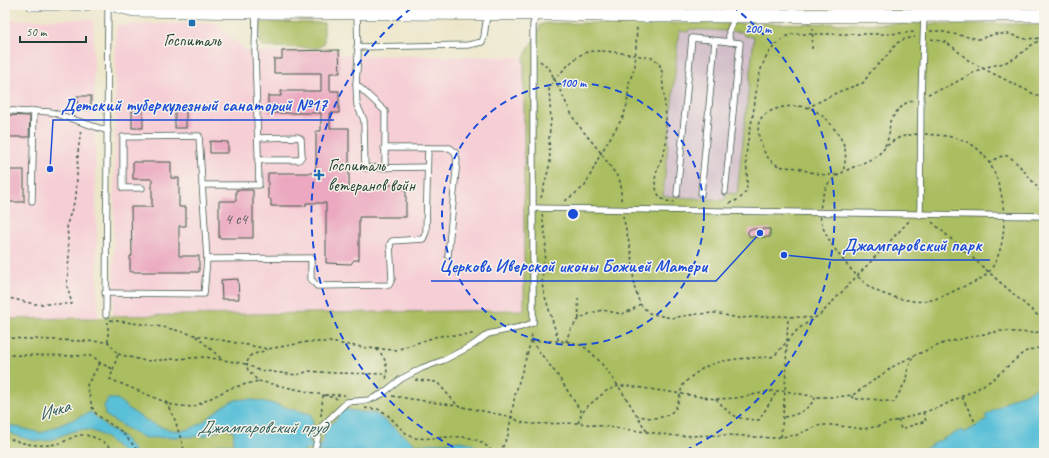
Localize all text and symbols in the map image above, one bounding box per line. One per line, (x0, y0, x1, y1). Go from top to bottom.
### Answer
scale bar (20, 18, 86, 44)
marker: Госпиталь (187, 18, 197, 28)
text: 200 m (745, 21, 772, 37)
text: 50 m (26, 24, 48, 40)
place label: Госпиталь (164, 30, 222, 51)
text: 100 m (560, 75, 587, 91)
callout: Детский туберкулезный санаторий №17 (53, 90, 334, 120)
text: Детский туберкулезный санаторий №17 (61, 94, 329, 116)
place label: Госпиталь ветеранов войн (328, 155, 416, 196)
marker: Госпиталь ветеранов войн (313, 169, 325, 181)
centre of rings (566, 207, 580, 221)
house number: 4 с4 (225, 210, 248, 229)
callout: Джамгаровский парк (834, 230, 990, 260)
text: Джамгаровский парк (842, 234, 983, 256)
callout: Церковь Иверской иконы Божией Матери (431, 251, 716, 281)
text: Церковь Иверской иконы Божией Матери (439, 255, 709, 277)
water label: Ичка (36, 394, 75, 425)
water label: Джамгаровский пруд (197, 416, 330, 438)

